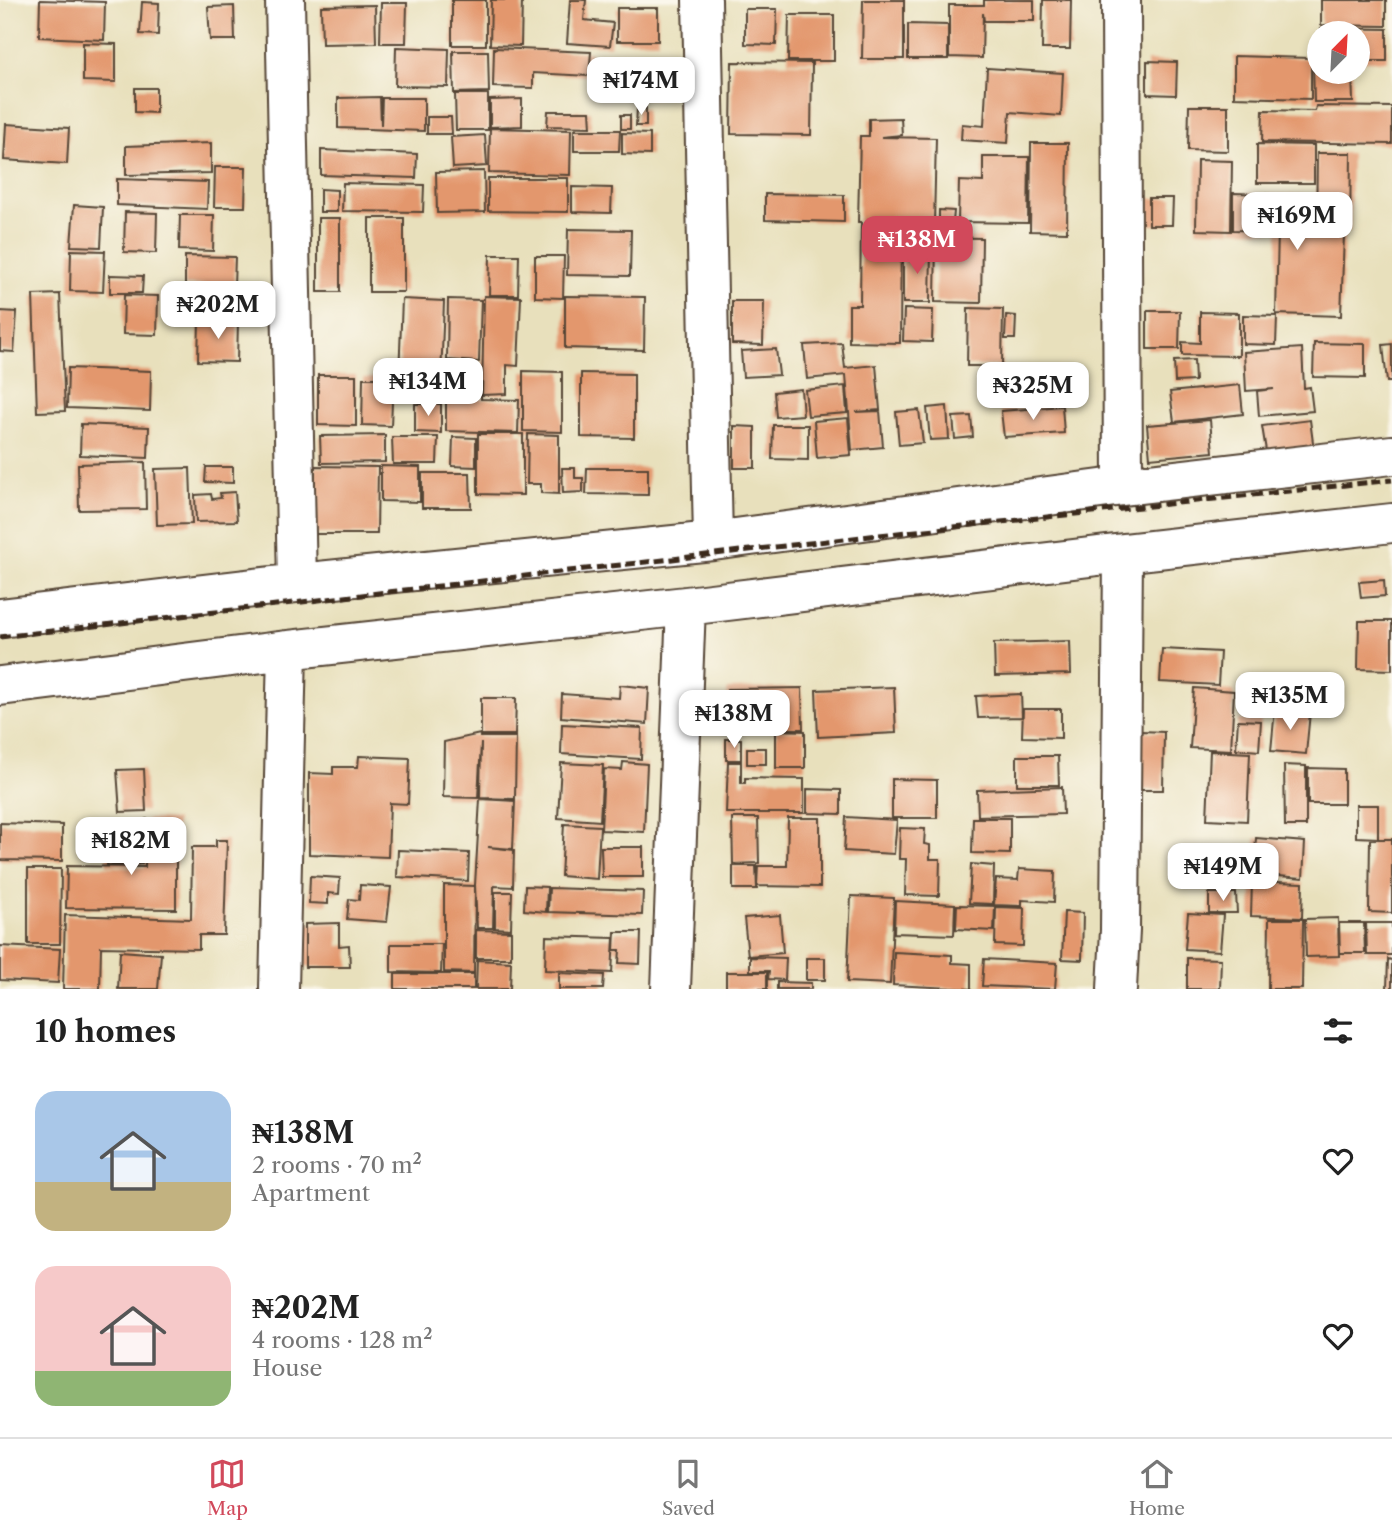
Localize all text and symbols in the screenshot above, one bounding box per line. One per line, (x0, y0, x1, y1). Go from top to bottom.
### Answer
north arrow (1307, 21, 1370, 84)
map controls (1307, 21, 1370, 84)
pin: ₦174M (592, 58, 690, 117)
text: ₦174M (603, 66, 679, 94)
pin: ₦169M (1248, 192, 1346, 252)
text: ₦169M (1258, 201, 1336, 229)
pin: ₦138M (868, 216, 966, 276)
text: ₦138M (878, 225, 956, 253)
pin: ₦202M (169, 282, 267, 341)
text: ₦202M (177, 290, 259, 318)
pin: ₦134M (379, 358, 477, 418)
pin: ₦325M (984, 362, 1082, 422)
text: ₦134M (389, 367, 467, 395)
text: ₦325M (993, 371, 1073, 399)
pin: ₦135M (1241, 672, 1339, 732)
text: ₦135M (1251, 681, 1329, 709)
pin: ₦138M (685, 690, 783, 750)
text: ₦138M (695, 699, 773, 727)
pin: ₦182M (82, 818, 180, 877)
text: ₦182M (91, 826, 171, 854)
pin: ₦149M (1174, 844, 1272, 903)
text: ₦149M (1184, 852, 1262, 880)
icon: filters (1319, 1012, 1357, 1050)
text: 10 homes (35, 1013, 176, 1050)
text: ₦138M (252, 1114, 354, 1151)
icon: home (91, 1119, 175, 1203)
icon: heart (1319, 1142, 1357, 1180)
text: 2 rooms · 70 m² (252, 1151, 422, 1179)
text: Apartment (252, 1179, 370, 1207)
text: ₦202M (252, 1289, 360, 1326)
icon: home (91, 1294, 175, 1378)
icon: heart (1319, 1317, 1357, 1355)
text: 4 rooms · 128 m² (252, 1326, 433, 1354)
text: House (252, 1354, 322, 1382)
tab: Map (207, 1455, 248, 1520)
tab: Saved (662, 1455, 715, 1520)
tab: Home (1129, 1455, 1185, 1520)

